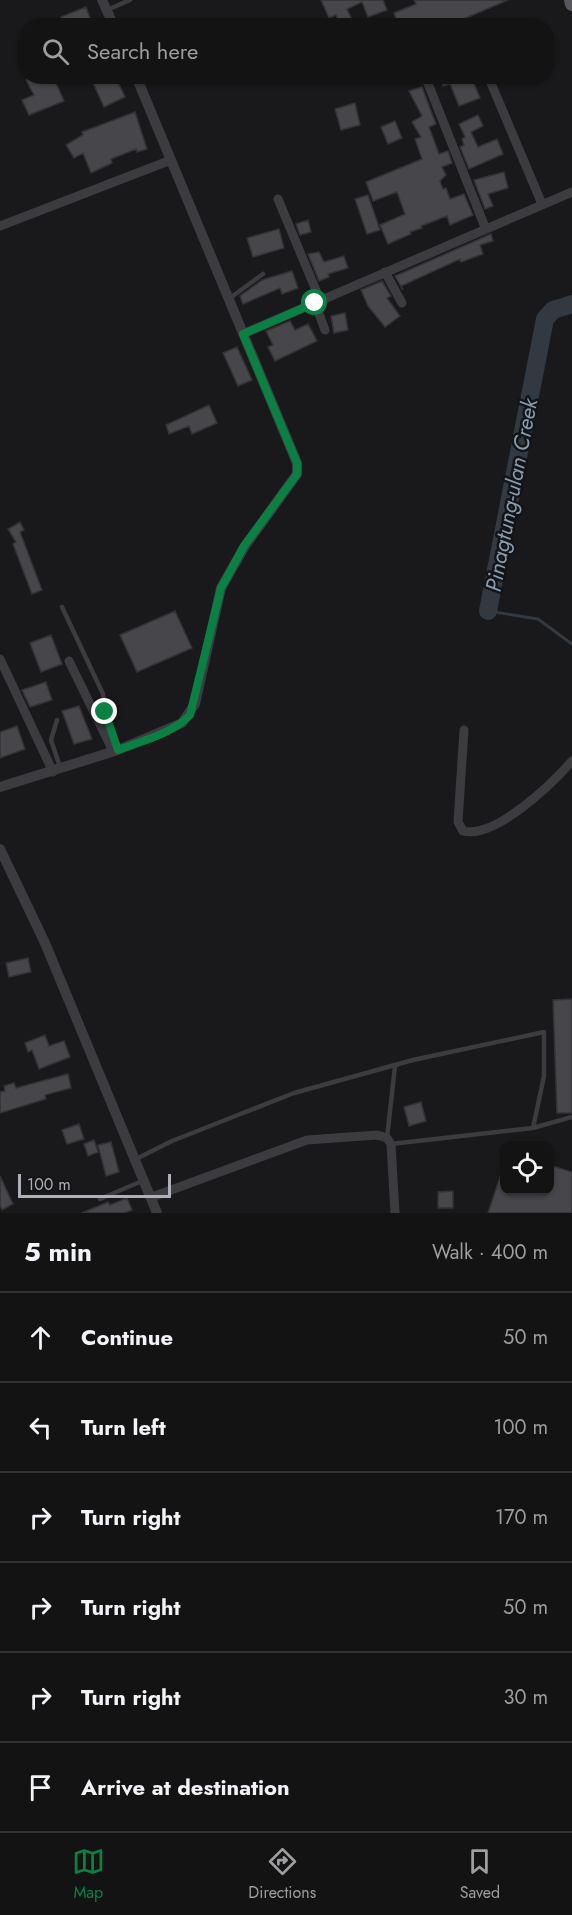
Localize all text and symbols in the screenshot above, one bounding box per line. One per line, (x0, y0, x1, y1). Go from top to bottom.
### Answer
search box (18, 18, 554, 84)
icon: search (39, 35, 72, 68)
text: Search here (87, 35, 198, 67)
route start (301, 289, 327, 315)
water label: Pinagtung-ulan Creek (477, 394, 546, 594)
route end (91, 698, 117, 724)
map controls (500, 1141, 554, 1195)
button: locate (500, 1141, 554, 1195)
scale bar (18, 1171, 171, 1198)
text: 100 m (27, 1173, 71, 1196)
text: 5 min (24, 1233, 92, 1271)
text: Walk · 400 m (432, 1238, 548, 1267)
icon: ahead (24, 1321, 57, 1354)
text: Continue (81, 1321, 173, 1353)
text: 50 m (503, 1323, 548, 1352)
icon: left (24, 1411, 57, 1444)
text: Turn left (81, 1411, 166, 1443)
text: 100 m (493, 1413, 548, 1442)
icon: right (24, 1501, 57, 1534)
text: Turn right (81, 1501, 181, 1533)
text: 170 m (495, 1503, 548, 1532)
icon: right (24, 1591, 57, 1624)
text: Turn right (81, 1591, 181, 1623)
text: 50 m (503, 1593, 548, 1622)
icon: right (24, 1681, 57, 1714)
text: Turn right (81, 1681, 181, 1713)
text: 30 m (503, 1683, 548, 1712)
icon: arrive (24, 1771, 57, 1804)
text: Arrive at destination (81, 1771, 290, 1803)
tab: Map (72, 1845, 105, 1904)
tab: Directions (248, 1845, 316, 1904)
tab: Saved (460, 1845, 500, 1904)

